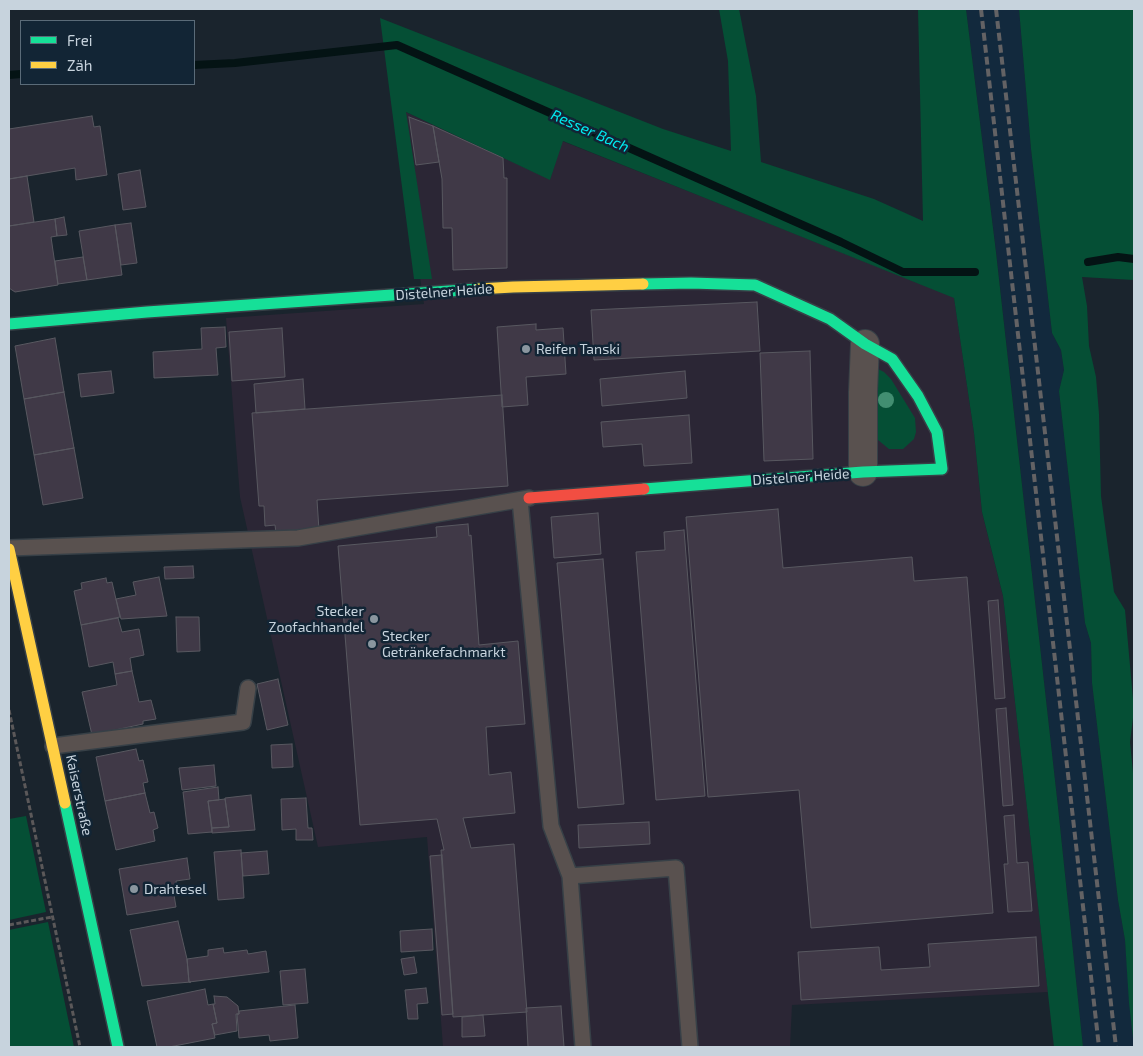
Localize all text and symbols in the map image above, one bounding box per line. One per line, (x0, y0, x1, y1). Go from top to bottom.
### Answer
legend (20, 20, 195, 85)
text: Frei (67, 31, 92, 49)
text: Zäh (67, 56, 92, 74)
water label: Resser Bach (548, 106, 632, 156)
street label: Distelner Heide (395, 280, 493, 304)
place label: Reifen Tanski (536, 341, 620, 357)
marker: Reifen Tanski (520, 343, 532, 355)
street label: Distelner Heide (752, 465, 850, 489)
place label: Stecker Zoofachhandel (269, 603, 364, 636)
marker: Stecker Zoofachhandel (368, 613, 380, 625)
place label: Stecker Getränkefachmarkt (382, 628, 506, 660)
marker: Stecker Getränkefachmarkt (366, 638, 378, 650)
street label: Kaiserstraße (62, 753, 96, 837)
place label: Drahtesel (144, 881, 206, 897)
marker: Drahtesel (128, 883, 140, 895)

